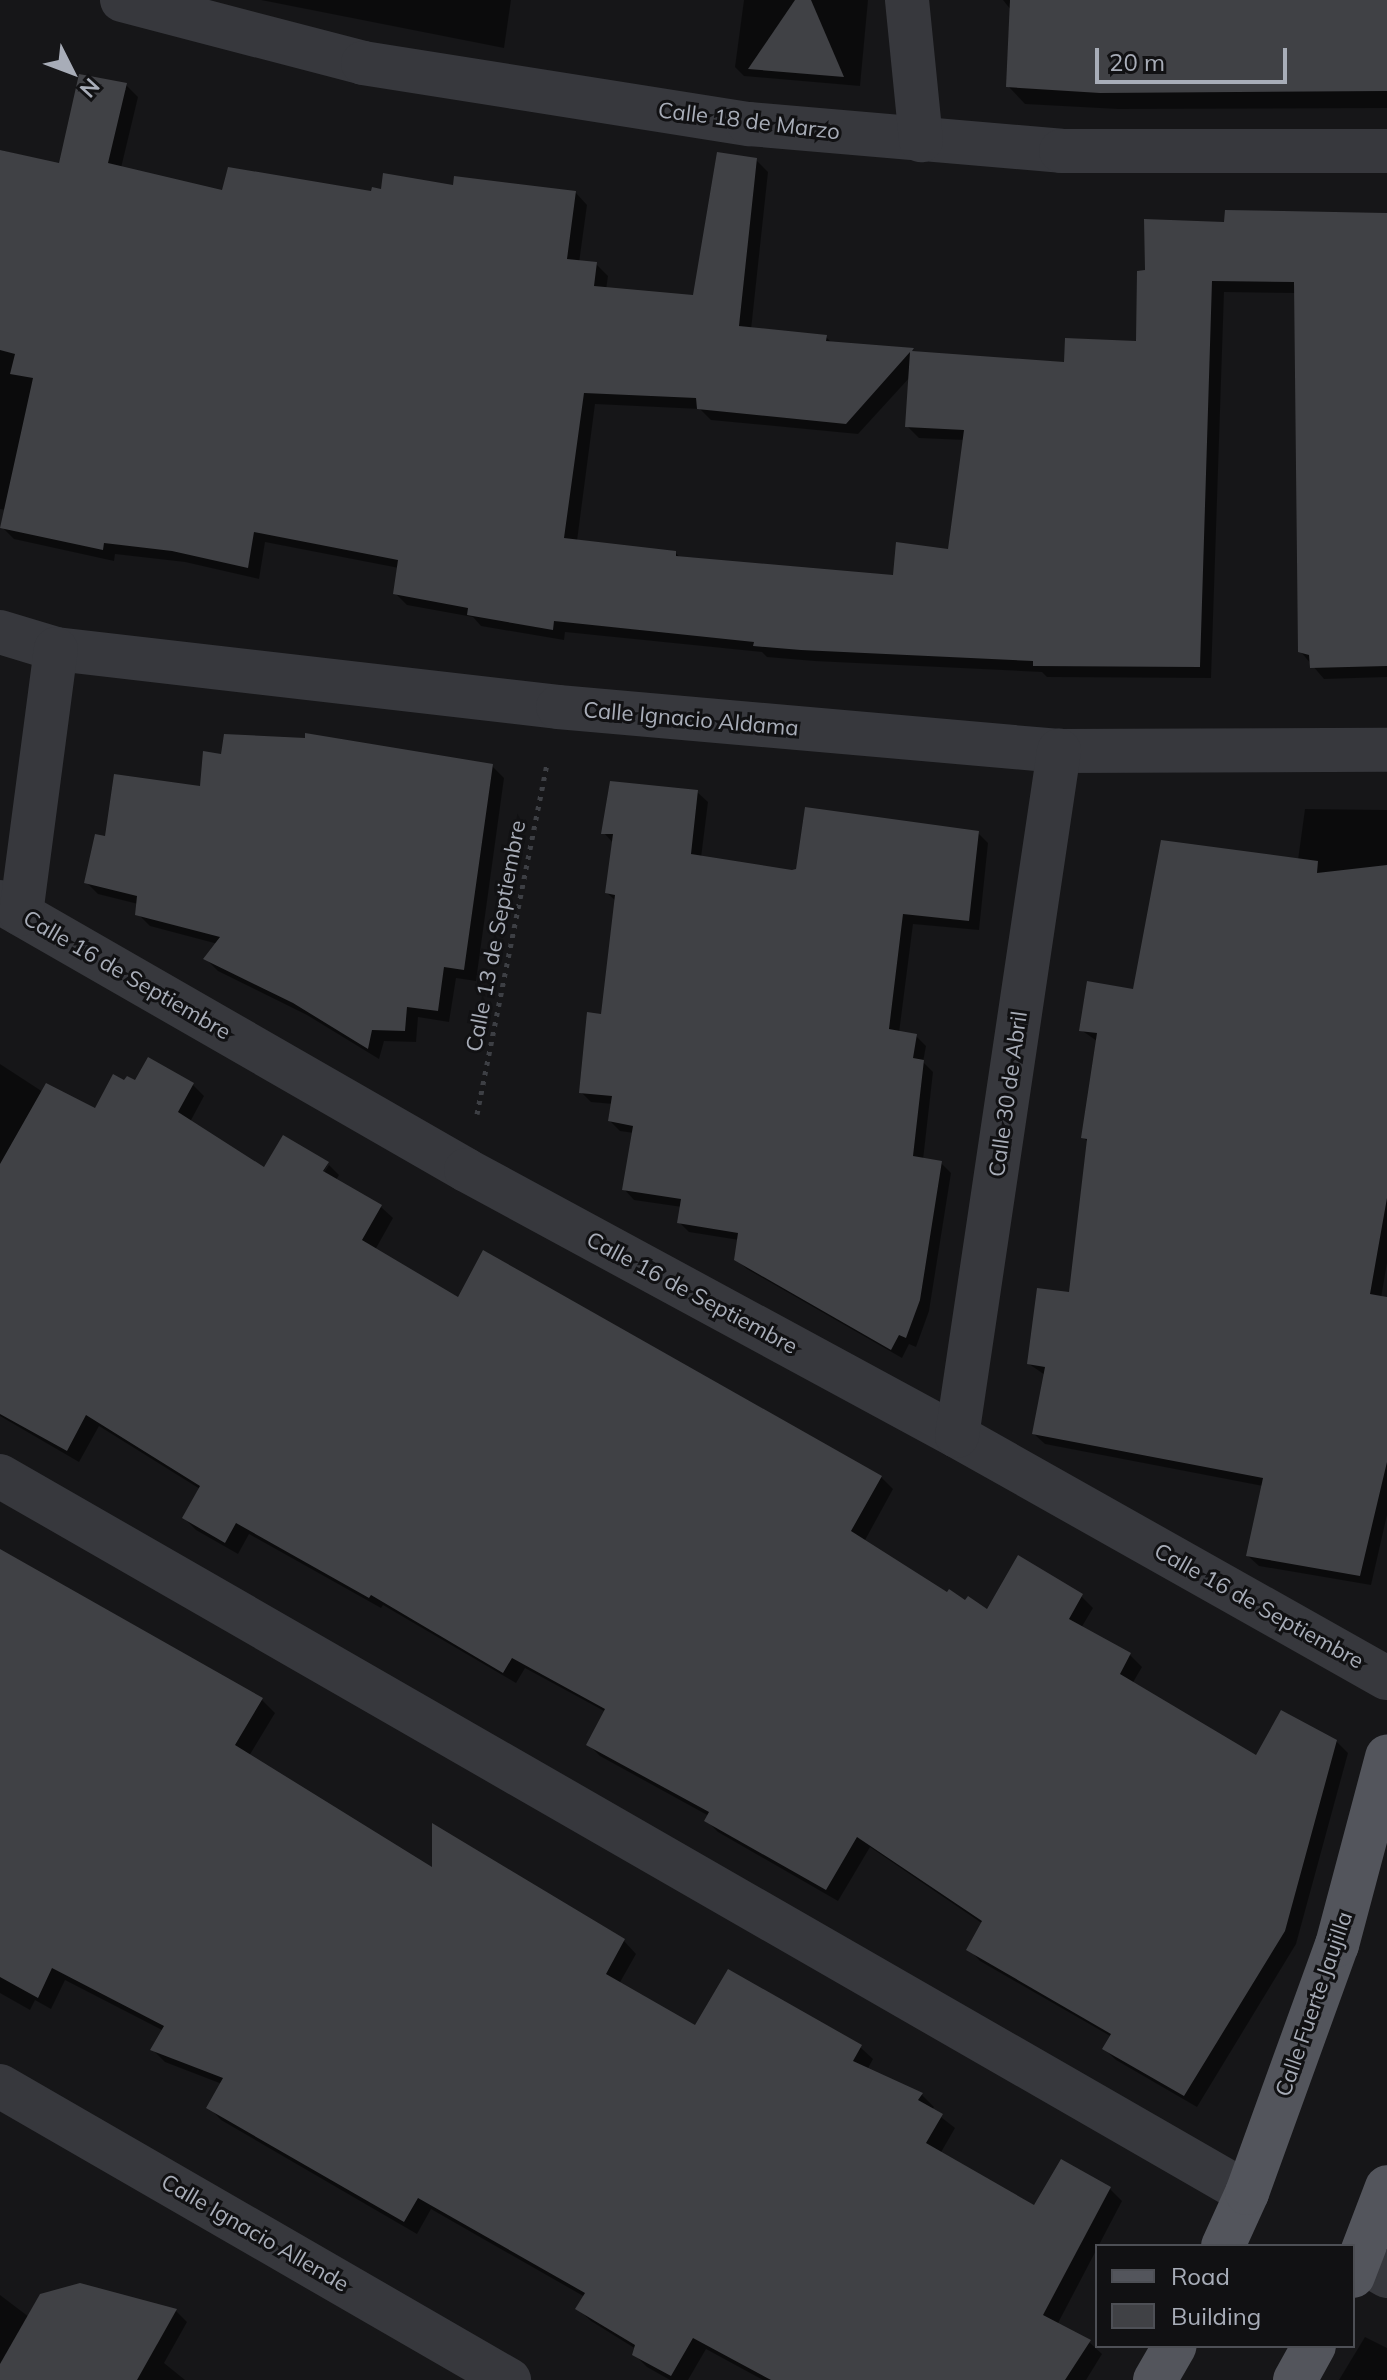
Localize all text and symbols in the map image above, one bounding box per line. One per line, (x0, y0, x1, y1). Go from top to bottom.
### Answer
north arrow (32, 32, 112, 112)
scale bar (1099, 32, 1291, 82)
text: 20 m (1109, 47, 1165, 77)
text: N (74, 73, 106, 104)
street label: Calle 18 de Marzo (657, 97, 841, 145)
street label: Calle Ignacio Aldama (582, 696, 800, 742)
street label: Calle 13 de Septiembre (461, 818, 531, 1054)
street label: Calle 16 de Septiembre (19, 905, 235, 1045)
street label: Calle 30 de Abril (983, 1010, 1033, 1178)
street label: Calle 16 de Septiembre (582, 1226, 802, 1360)
street label: Calle 16 de Septiembre (1150, 1537, 1368, 1675)
street label: Calle Fuerte Jaujilla (1270, 1908, 1358, 2100)
street label: Calle Ignacio Allende (157, 2169, 353, 2297)
legend (1095, 2244, 1355, 2348)
text: Road (1171, 2261, 1230, 2291)
text: Building (1171, 2301, 1261, 2331)

